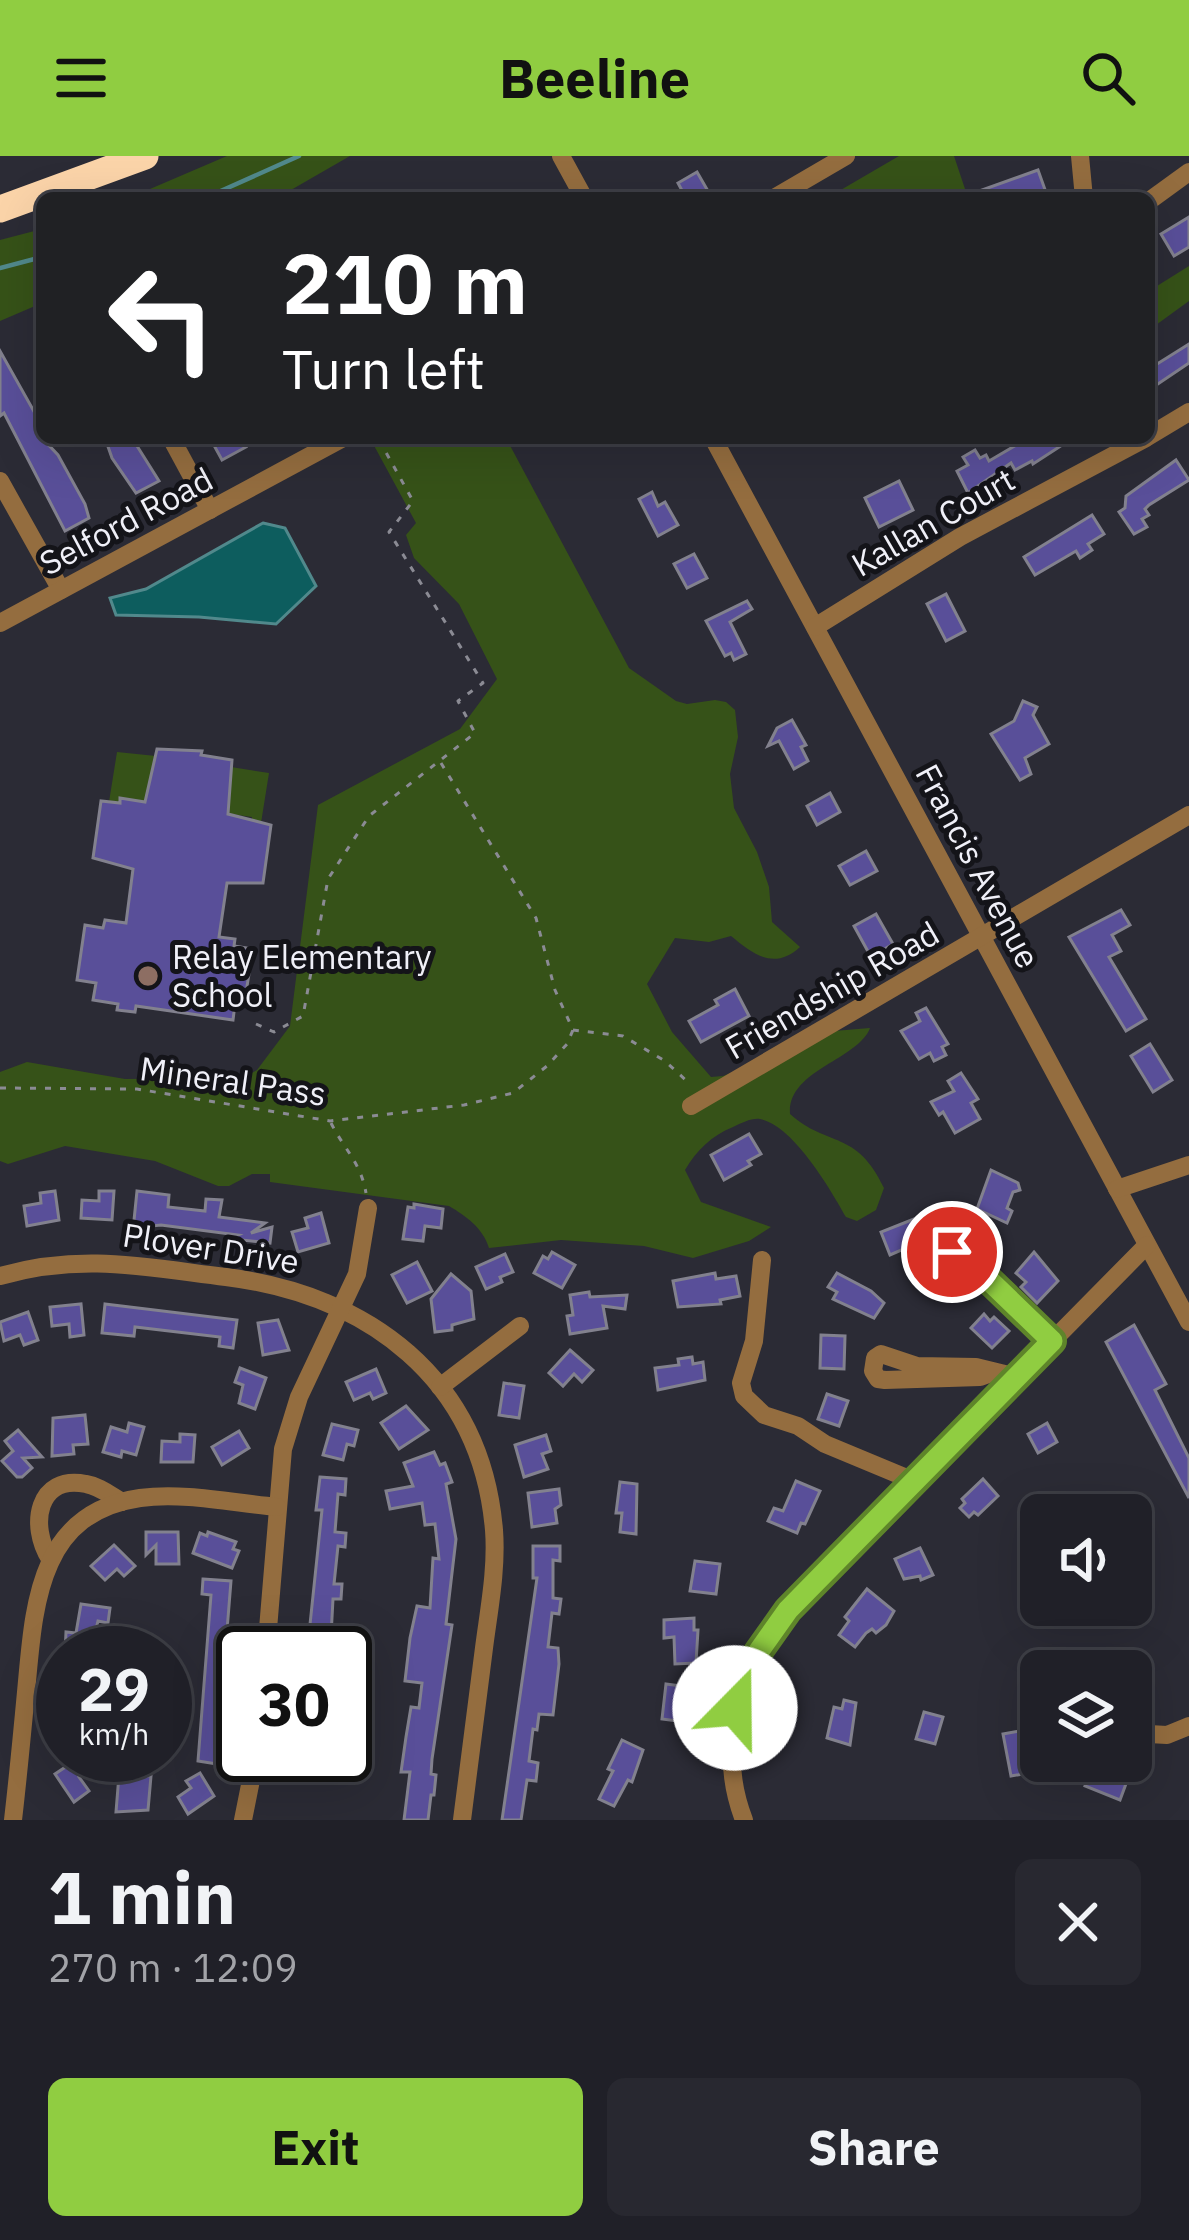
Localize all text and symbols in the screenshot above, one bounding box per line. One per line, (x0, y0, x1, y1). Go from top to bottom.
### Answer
text: Beeline (499, 43, 690, 113)
icon: menu (48, 45, 114, 111)
icon: search (1075, 45, 1141, 111)
text: 210 m (282, 228, 528, 337)
icon: left (84, 240, 240, 396)
text: Turn left (282, 334, 485, 404)
street label: Selford Road (32, 457, 220, 584)
street label: Kallan Court (843, 458, 1022, 586)
street label: Francis Avenue (907, 756, 1050, 975)
street label: Friendship Road (717, 911, 946, 1068)
place label: Relay Elementary School (172, 935, 432, 1016)
marker: Relay Elementary School (135, 963, 161, 989)
street label: Mineral Pass (137, 1046, 329, 1115)
pin (901, 1201, 1003, 1303)
street label: Plover Drive (120, 1212, 302, 1283)
icon: arrive (919, 1219, 985, 1285)
map controls (1020, 1494, 1152, 1782)
button: sound (1020, 1494, 1152, 1626)
speed limit sign: 30 (216, 1626, 372, 1782)
position arrow (672, 1645, 798, 1771)
text: 29 (78, 1649, 150, 1728)
button: layers (1020, 1650, 1152, 1782)
text: km/h (79, 1714, 149, 1753)
text: 1 min (48, 1850, 236, 1944)
button: close (1015, 1859, 1141, 1985)
text: 270 m · 12:09 (48, 1942, 298, 1993)
button: Exit (48, 2078, 583, 2216)
button: Share (607, 2078, 1141, 2216)

